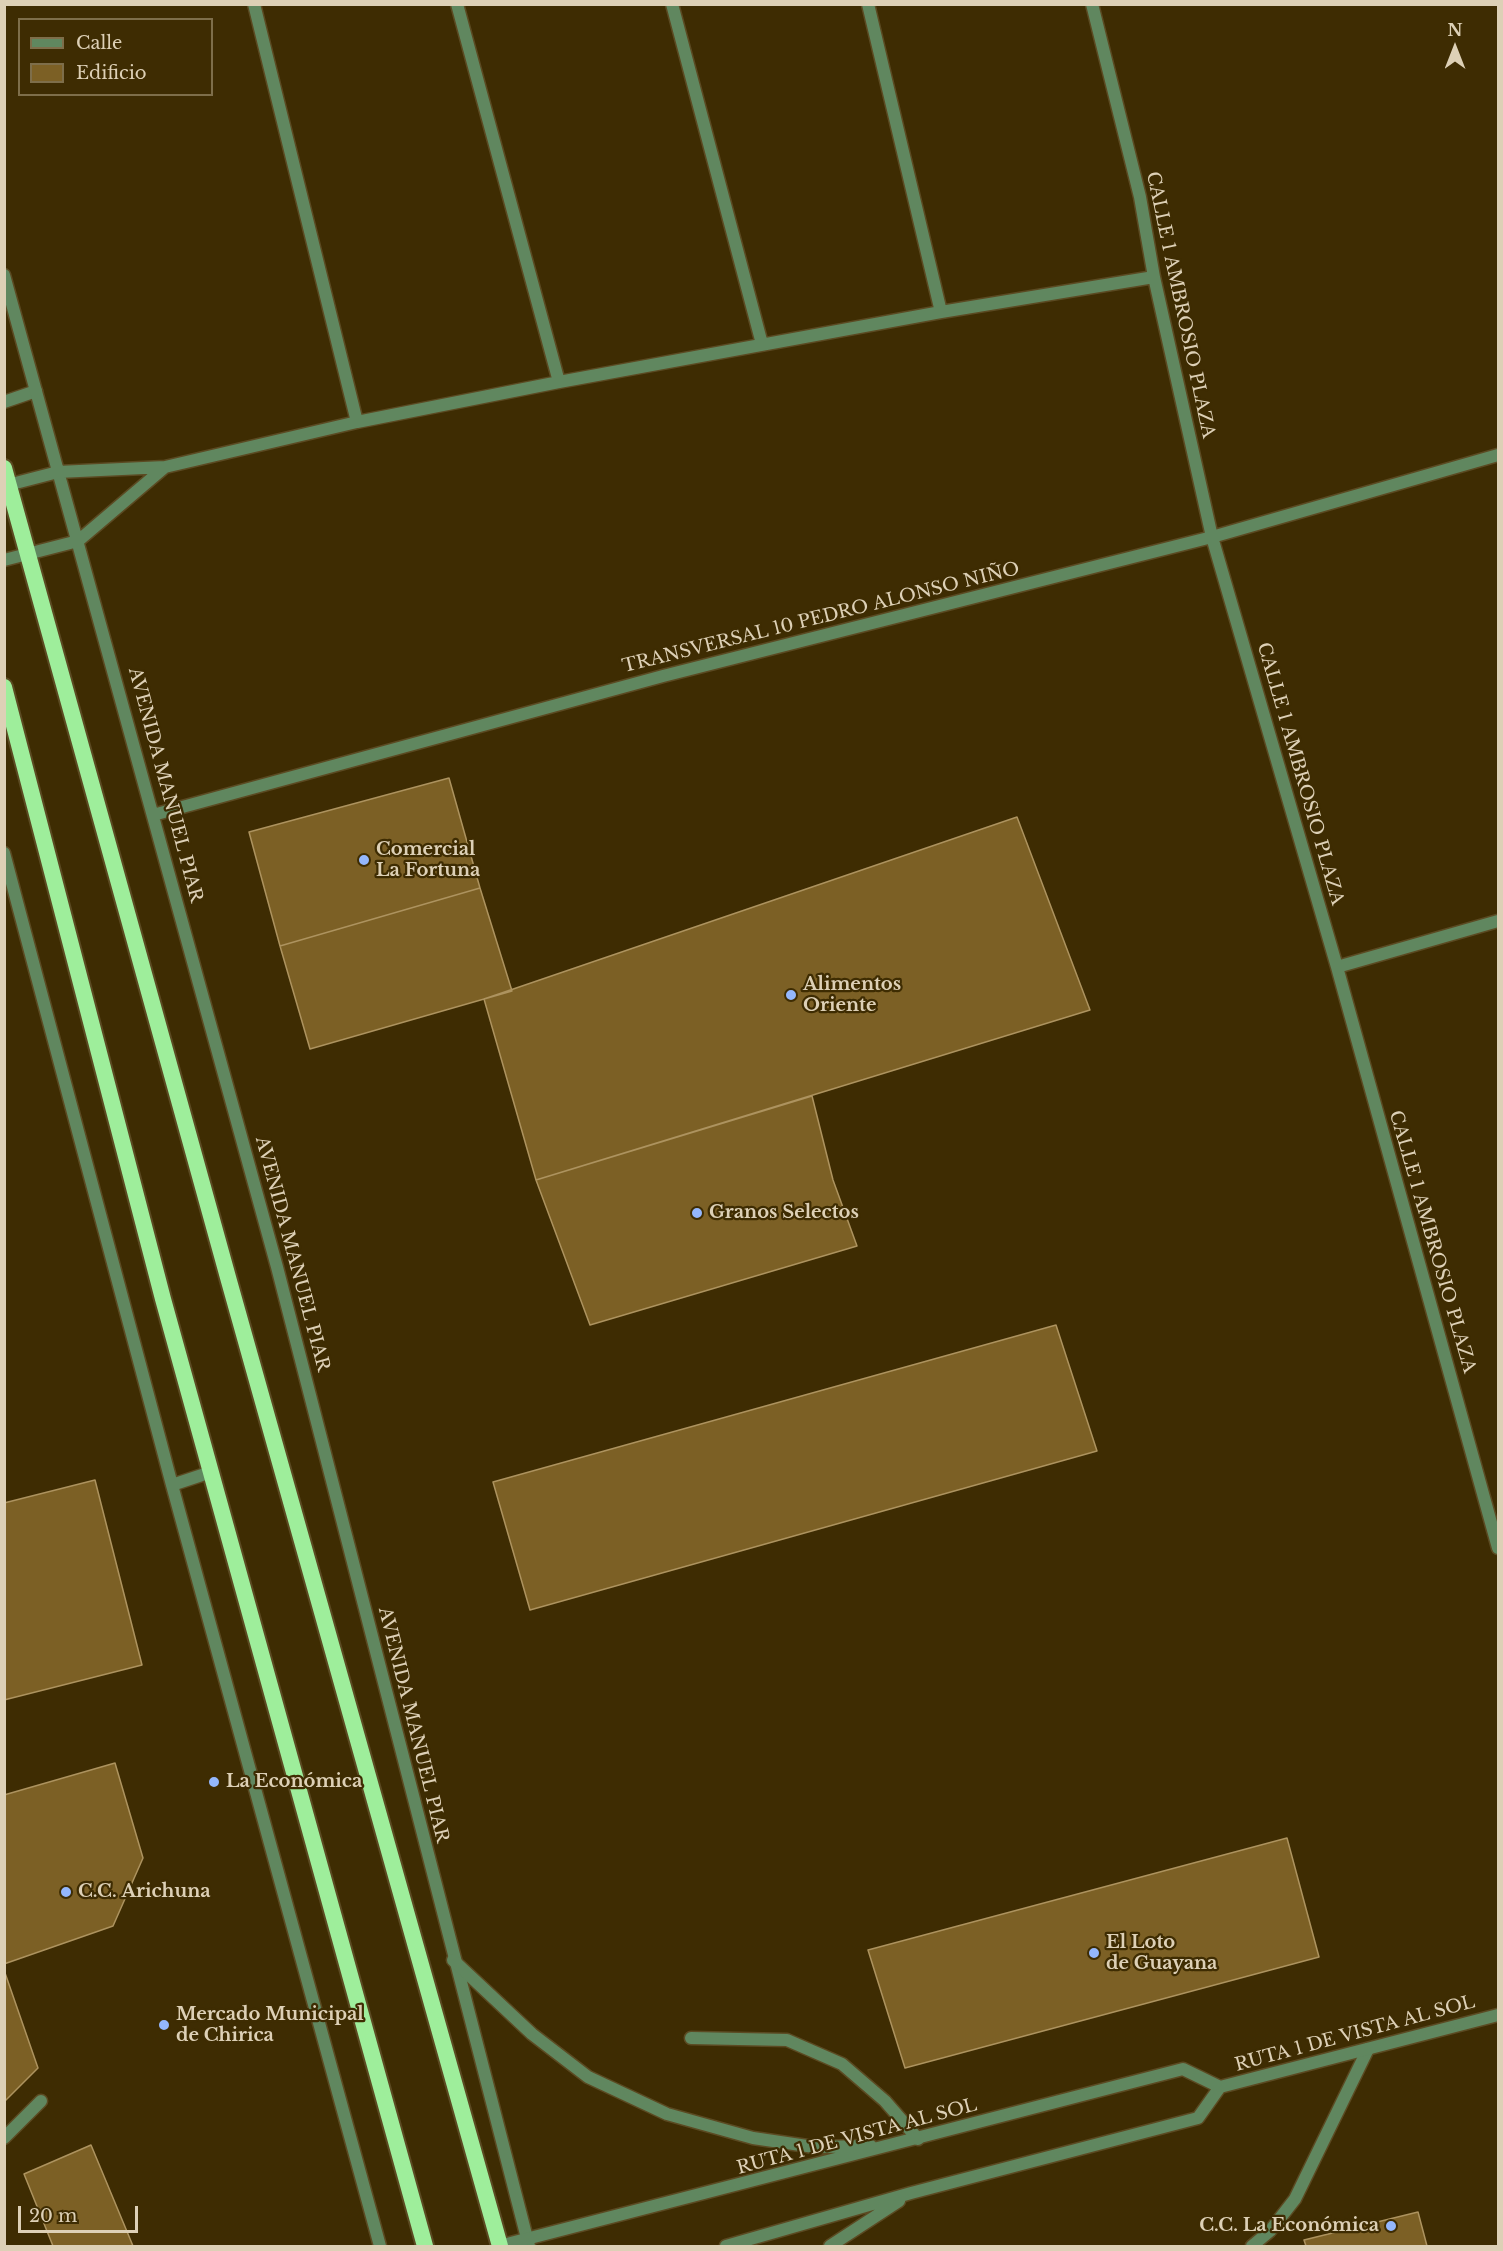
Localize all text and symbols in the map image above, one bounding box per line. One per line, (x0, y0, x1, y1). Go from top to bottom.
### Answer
legend (18, 18, 213, 96)
north arrow (1425, 18, 1485, 78)
text: N (1447, 20, 1463, 40)
text: Calle (76, 32, 122, 54)
text: Edificio (76, 62, 147, 84)
street label: CALLE 1 AMBROSIO PLAZA (1141, 170, 1219, 440)
street label: TRANSVERSAL 10 PEDRO ALONSO NIÑO (620, 558, 1022, 678)
street label: CALLE 1 AMBROSIO PLAZA (1252, 640, 1348, 908)
street label: AVENIDA MANUEL PIAR (123, 665, 207, 905)
place label: Comercial La Fortuna (376, 839, 480, 882)
marker: Comercial La Fortuna (357, 853, 371, 867)
place label: Alimentos Oriente (803, 974, 901, 1016)
marker: Alimentos Oriente (784, 988, 798, 1002)
street label: CALLE 1 AMBROSIO PLAZA (1384, 1108, 1480, 1376)
street label: AVENIDA MANUEL PIAR (250, 1134, 334, 1374)
place label: Granos Selectos (709, 1202, 859, 1224)
marker: Granos Selectos (690, 1206, 704, 1220)
street label: AVENIDA MANUEL PIAR (373, 1605, 453, 1845)
place label: La Económica (226, 1771, 362, 1793)
marker: La Económica (207, 1775, 221, 1789)
place label: C.C. Arichuna (78, 1881, 211, 1903)
marker: C.C. Arichuna (59, 1885, 73, 1899)
place label: El Loto de Guayana (1106, 1932, 1217, 1974)
marker: El Loto de Guayana (1087, 1946, 1101, 1960)
street label: RUTA 1 DE VISTA AL SOL (1233, 1992, 1477, 2076)
place label: Mercado Municipal de Chirica (176, 2004, 364, 2046)
marker: Mercado Municipal de Chirica (157, 2018, 171, 2032)
street label: RUTA 1 DE VISTA AL SOL (735, 2095, 979, 2179)
scale bar (21, 2194, 141, 2232)
text: 20 m (29, 2205, 77, 2227)
place label: C.C. La Económica (1199, 2215, 1379, 2237)
marker: C.C. La Económica (1384, 2219, 1398, 2233)

